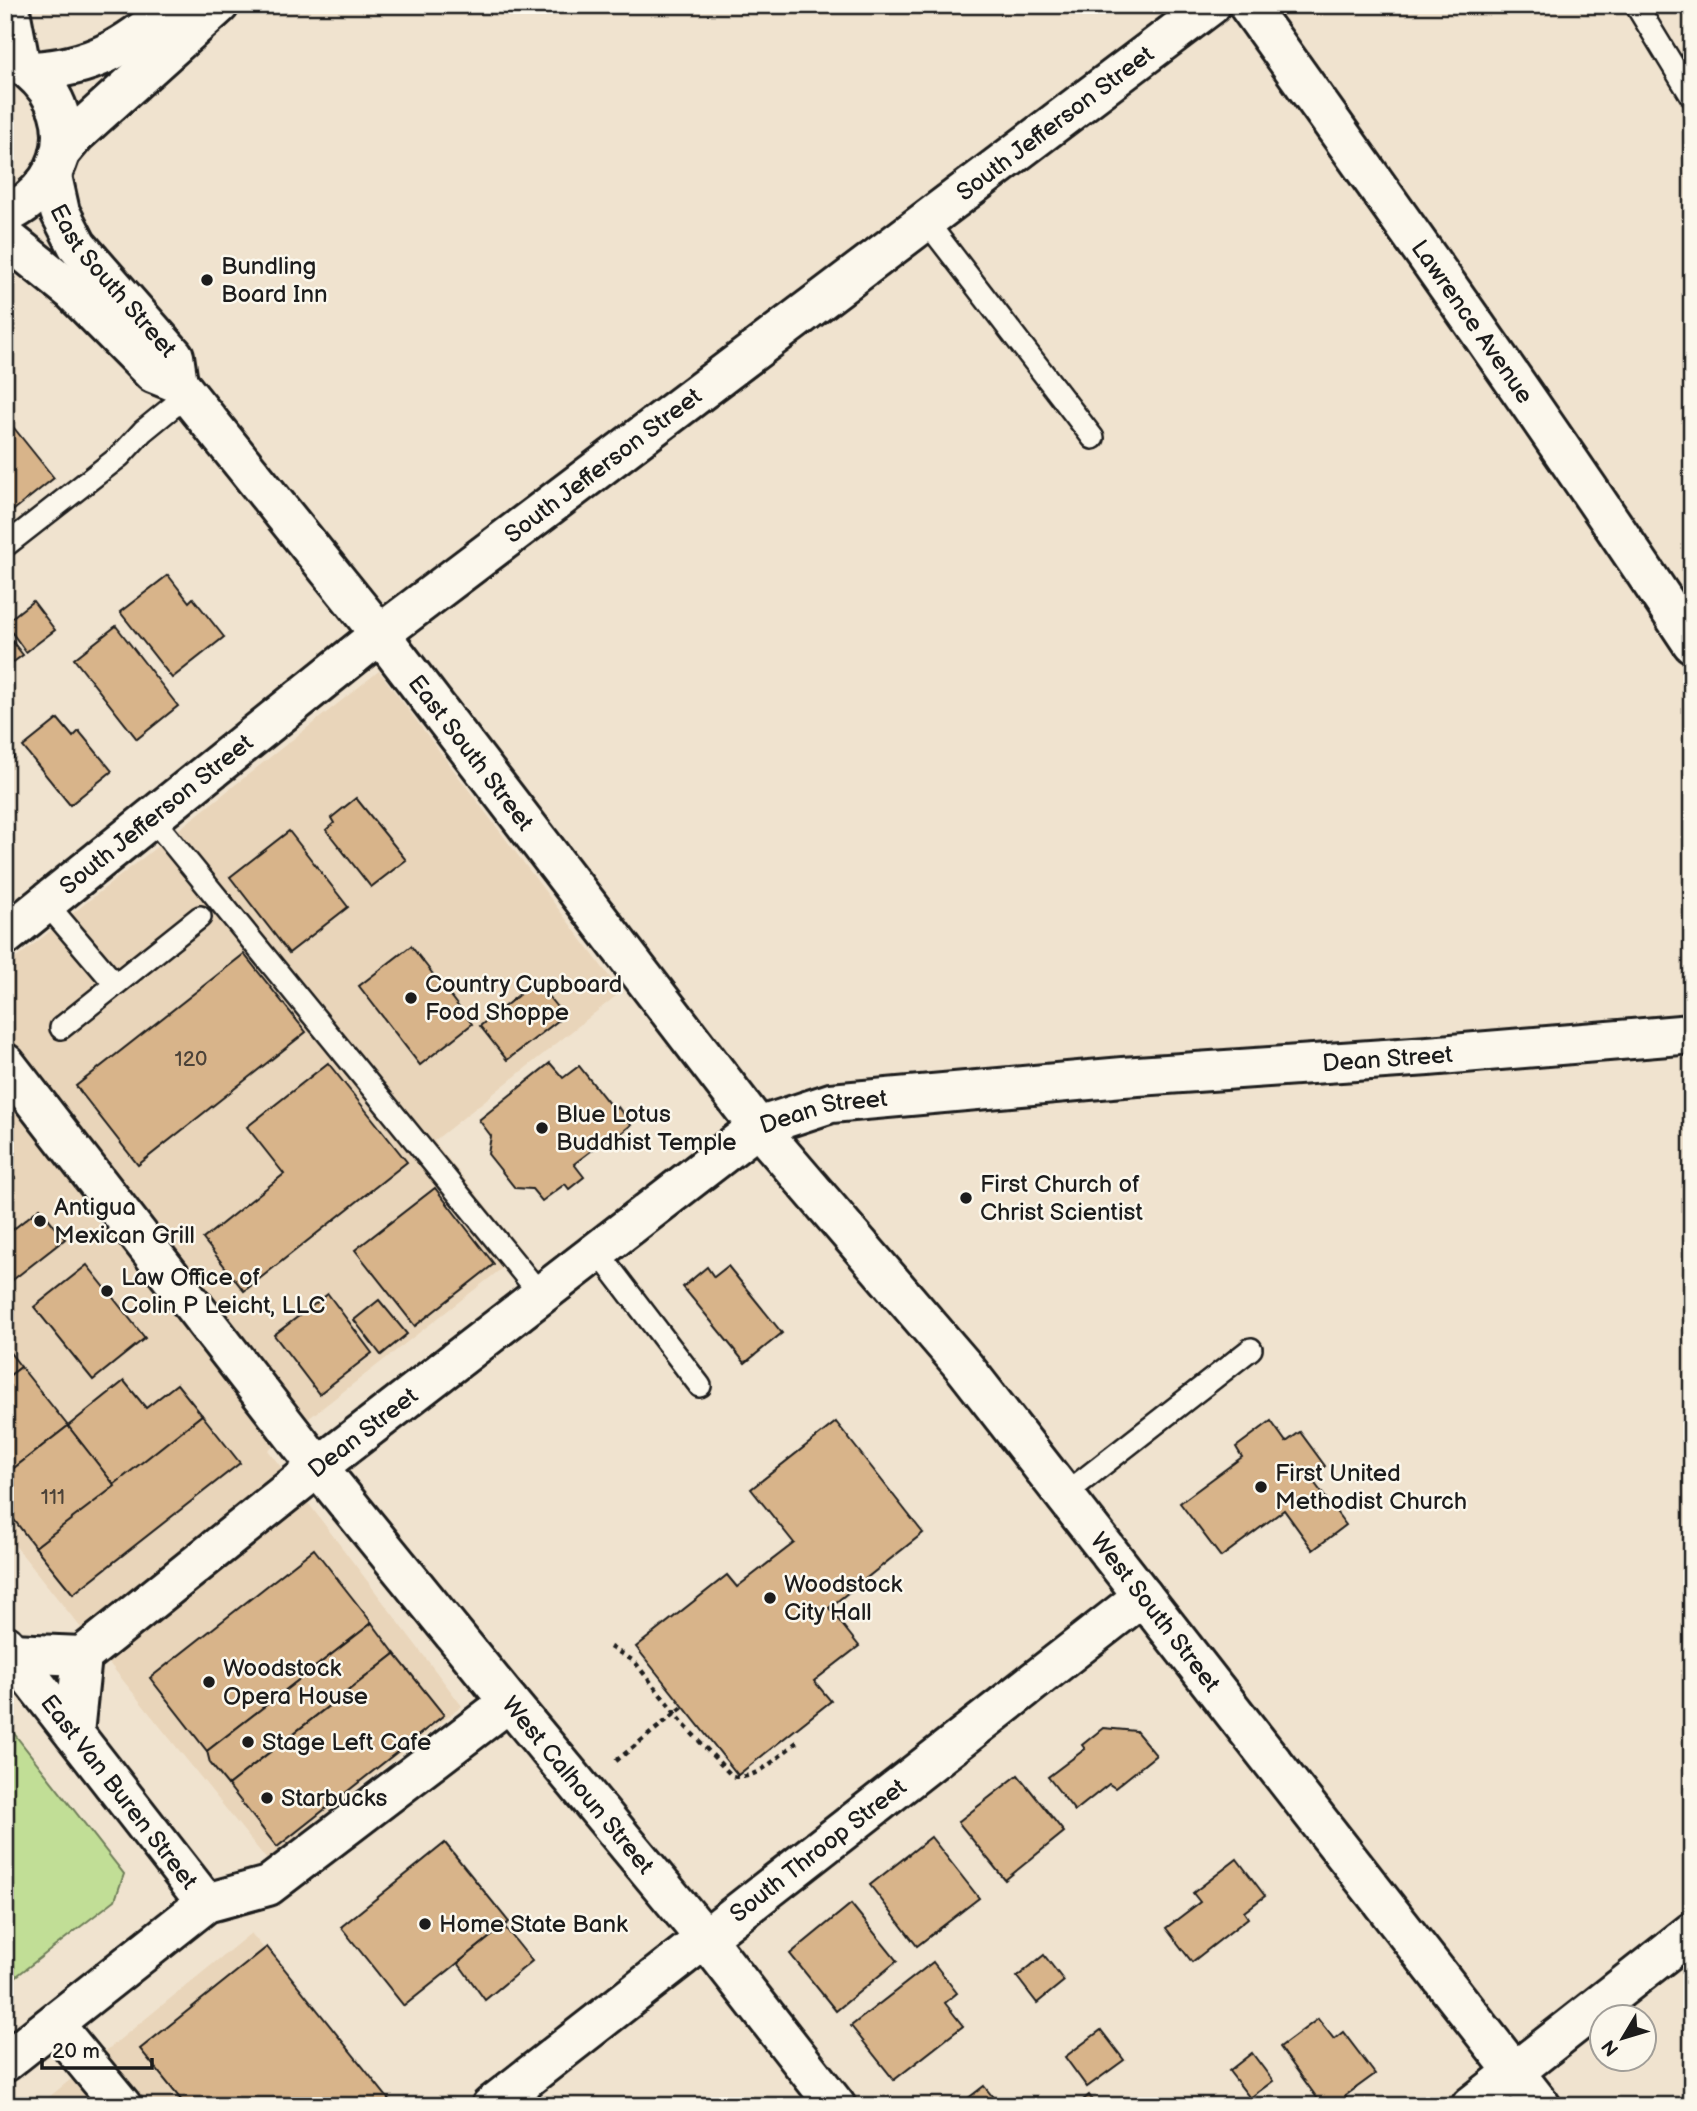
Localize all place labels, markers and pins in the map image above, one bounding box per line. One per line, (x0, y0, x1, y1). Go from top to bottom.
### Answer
place label: Bundling Board Inn (221, 252, 328, 309)
marker: Bundling Board Inn (199, 272, 215, 288)
place label: Country Cupboard Food Shoppe (425, 970, 622, 1027)
marker: Country Cupboard Food Shoppe (403, 990, 419, 1006)
place label: Blue Lotus Buddhist Temple (556, 1100, 737, 1157)
marker: Blue Lotus Buddhist Temple (534, 1120, 550, 1136)
place label: First Church of Christ Scientist (980, 1170, 1143, 1227)
marker: First Church of Christ Scientist (958, 1190, 974, 1206)
place label: Antigua Mexican Grill (54, 1193, 195, 1250)
marker: Antigua Mexican Grill (32, 1213, 48, 1229)
place label: Law Office of Colin P Leicht, LLC (121, 1263, 325, 1320)
marker: Law Office of Colin P Leicht, LLC (99, 1283, 115, 1299)
place label: First United Methodist Church (1275, 1459, 1467, 1516)
marker: First United Methodist Church (1253, 1479, 1269, 1495)
place label: Woodstock City Hall (784, 1570, 902, 1627)
marker: Woodstock City Hall (762, 1590, 778, 1606)
place label: Woodstock Opera House (223, 1654, 368, 1711)
marker: Woodstock Opera House (201, 1674, 217, 1690)
place label: Stage Left Cafe (262, 1728, 431, 1757)
marker: Stage Left Cafe (240, 1734, 256, 1750)
place label: Starbucks (281, 1784, 388, 1813)
marker: Starbucks (259, 1790, 275, 1806)
place label: Home State Bank (439, 1910, 628, 1939)
marker: Home State Bank (417, 1916, 433, 1932)

